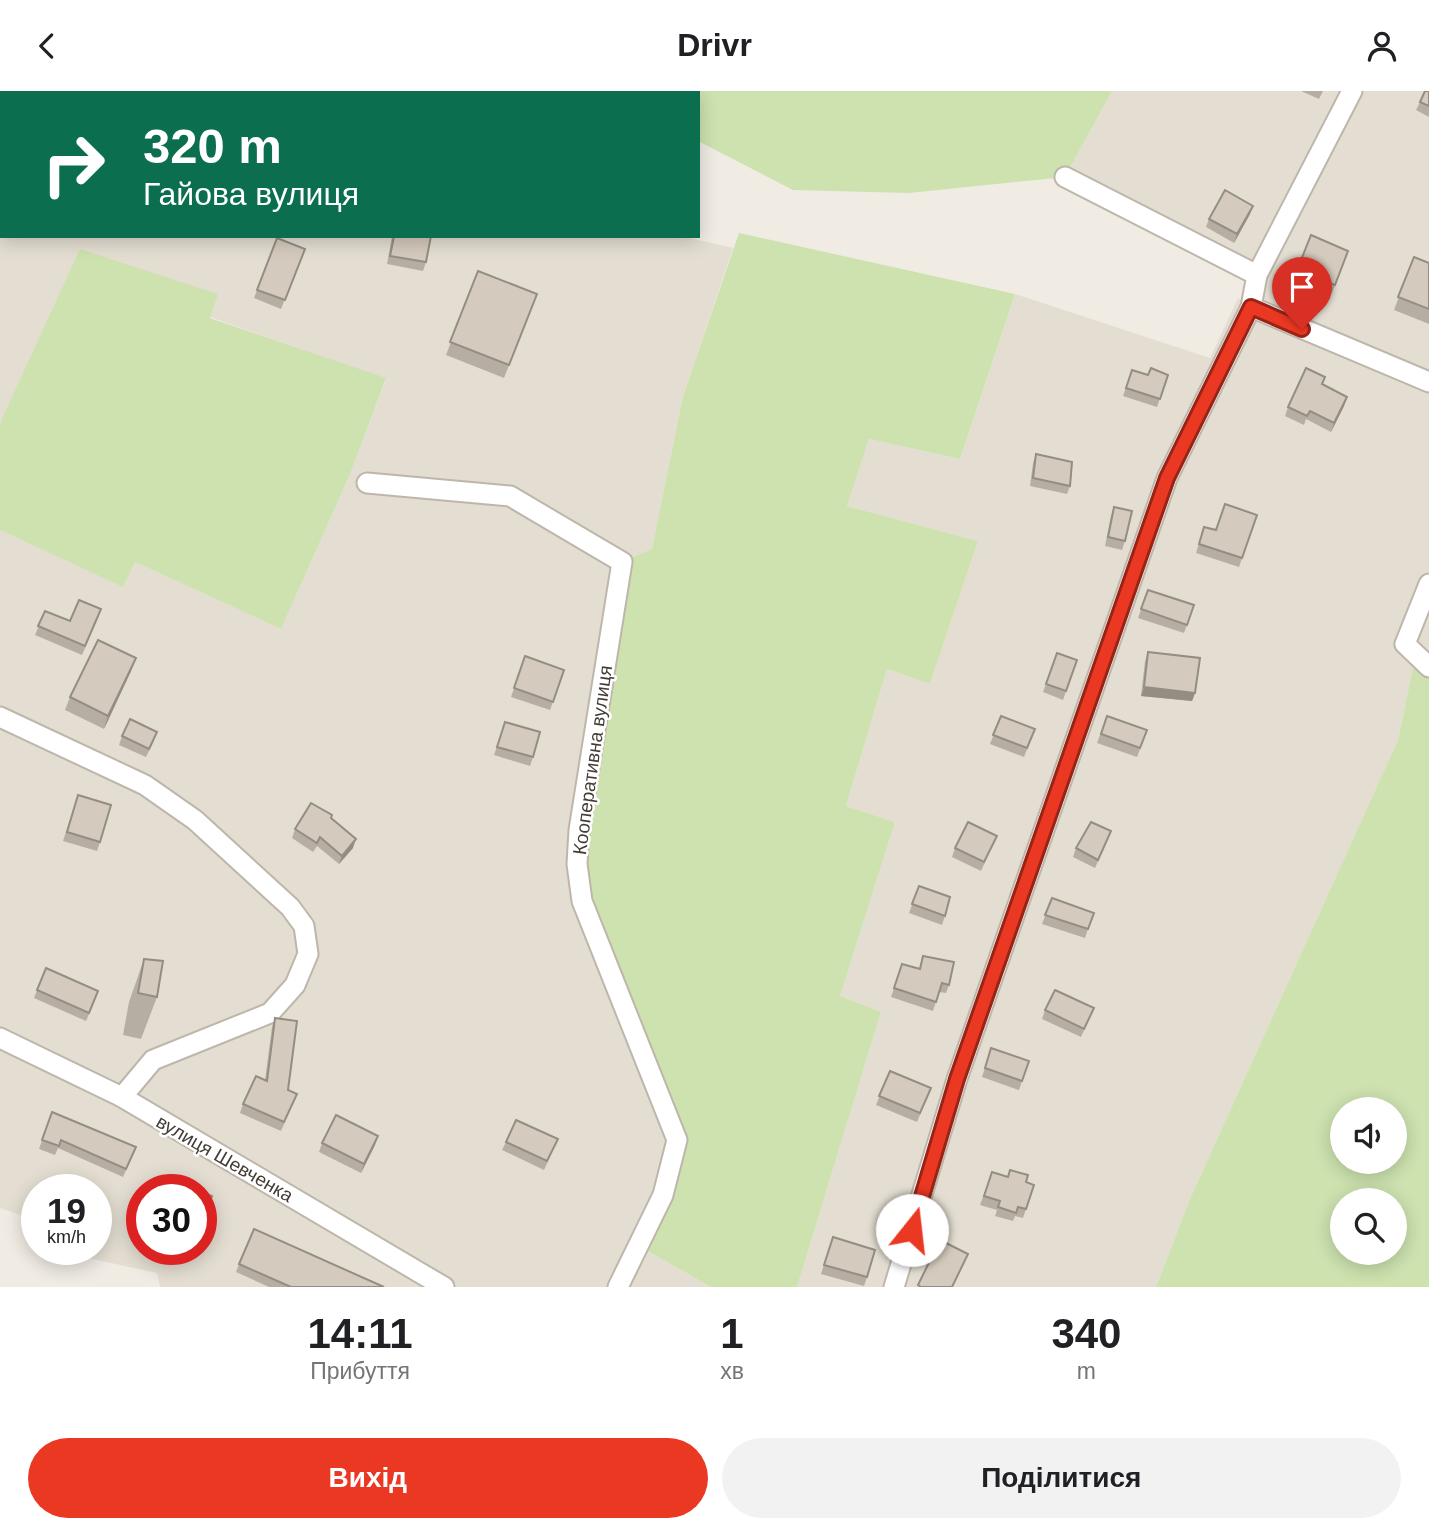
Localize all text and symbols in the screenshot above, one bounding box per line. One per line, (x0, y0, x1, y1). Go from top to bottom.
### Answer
icon: back (28, 27, 66, 65)
text: Drivr (677, 27, 752, 63)
icon: person (1363, 27, 1401, 65)
icon: right (28, 119, 119, 210)
text: 320 m (143, 119, 282, 173)
text: Гайова вулиця (143, 176, 359, 212)
pin (1272, 257, 1332, 329)
icon: arrive (1283, 268, 1321, 306)
street label: Кооперативна вулиця (569, 664, 616, 856)
map controls (1330, 1097, 1407, 1265)
button: sound (1330, 1097, 1407, 1174)
street label: вулиця Шевченка (153, 1111, 297, 1206)
speed limit sign: 30 (126, 1174, 217, 1265)
button: search (1330, 1188, 1407, 1265)
text: 19 (47, 1191, 86, 1230)
position arrow (875, 1193, 949, 1267)
text: km/h (47, 1227, 86, 1247)
text: 14:11 (308, 1310, 413, 1357)
text: 1 (720, 1310, 744, 1357)
text: 340 (1051, 1310, 1121, 1357)
text: Прибуття (310, 1358, 410, 1384)
text: хв (720, 1358, 744, 1384)
text: m (1077, 1358, 1096, 1384)
button: Вихід (28, 1438, 708, 1518)
button: Поділитися (722, 1438, 1401, 1518)

